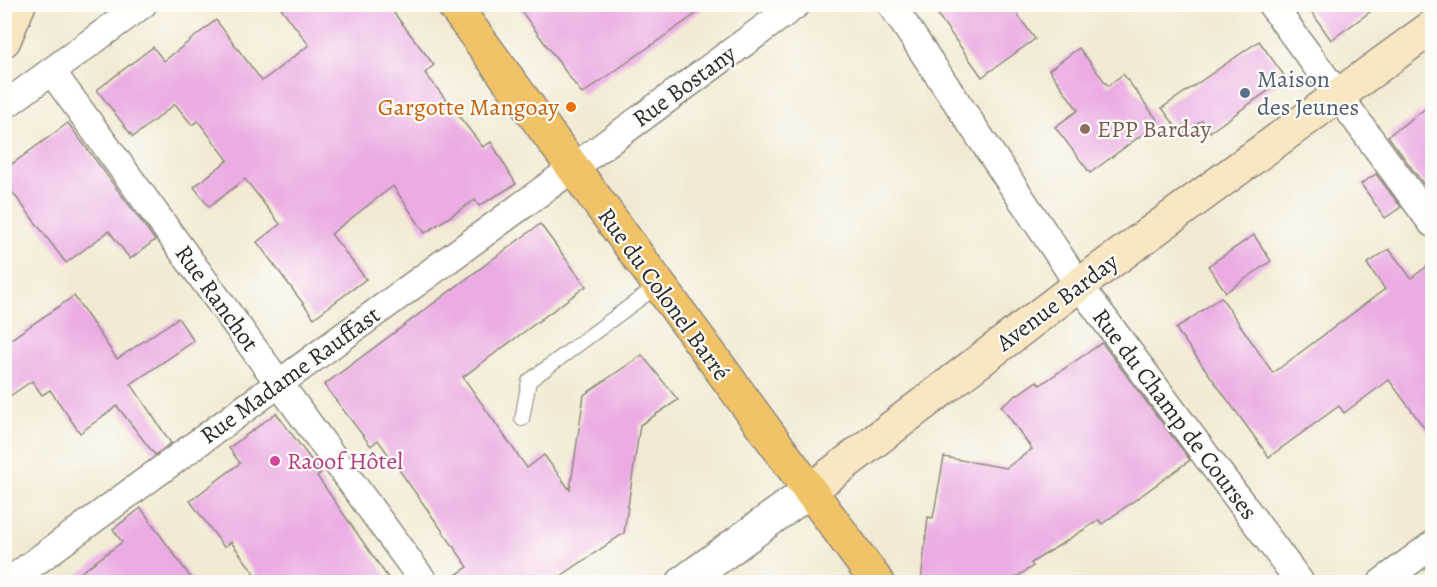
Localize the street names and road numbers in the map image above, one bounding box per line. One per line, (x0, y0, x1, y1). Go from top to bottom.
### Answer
street label: Rue Bostany (626, 37, 742, 134)
street label: Rue du Colonel Barré (590, 201, 738, 387)
street label: Rue Ranchot (168, 239, 266, 358)
street label: Avenue Barday (989, 245, 1125, 359)
street label: Rue Madame Rauffast (194, 299, 387, 451)
street label: Rue du Champ de Courses (1085, 302, 1265, 526)

